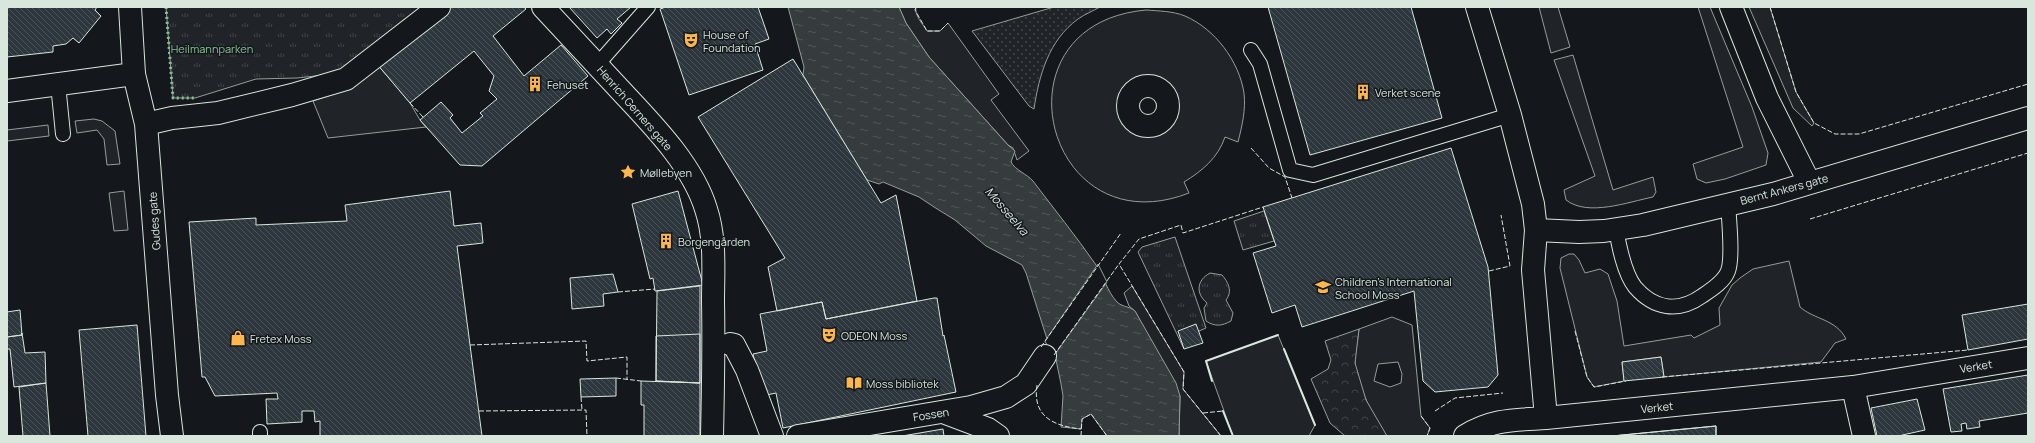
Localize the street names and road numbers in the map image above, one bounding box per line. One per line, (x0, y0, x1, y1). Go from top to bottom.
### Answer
street label: Henrich Gerners gate (594, 62, 676, 154)
street label: Bernt Ankers gate (1738, 170, 1830, 208)
street label: Gudes gate (144, 191, 164, 251)
street label: Verket (1959, 356, 1993, 376)
street label: Verket (1640, 398, 1674, 416)
street label: Fossen (912, 404, 950, 424)

